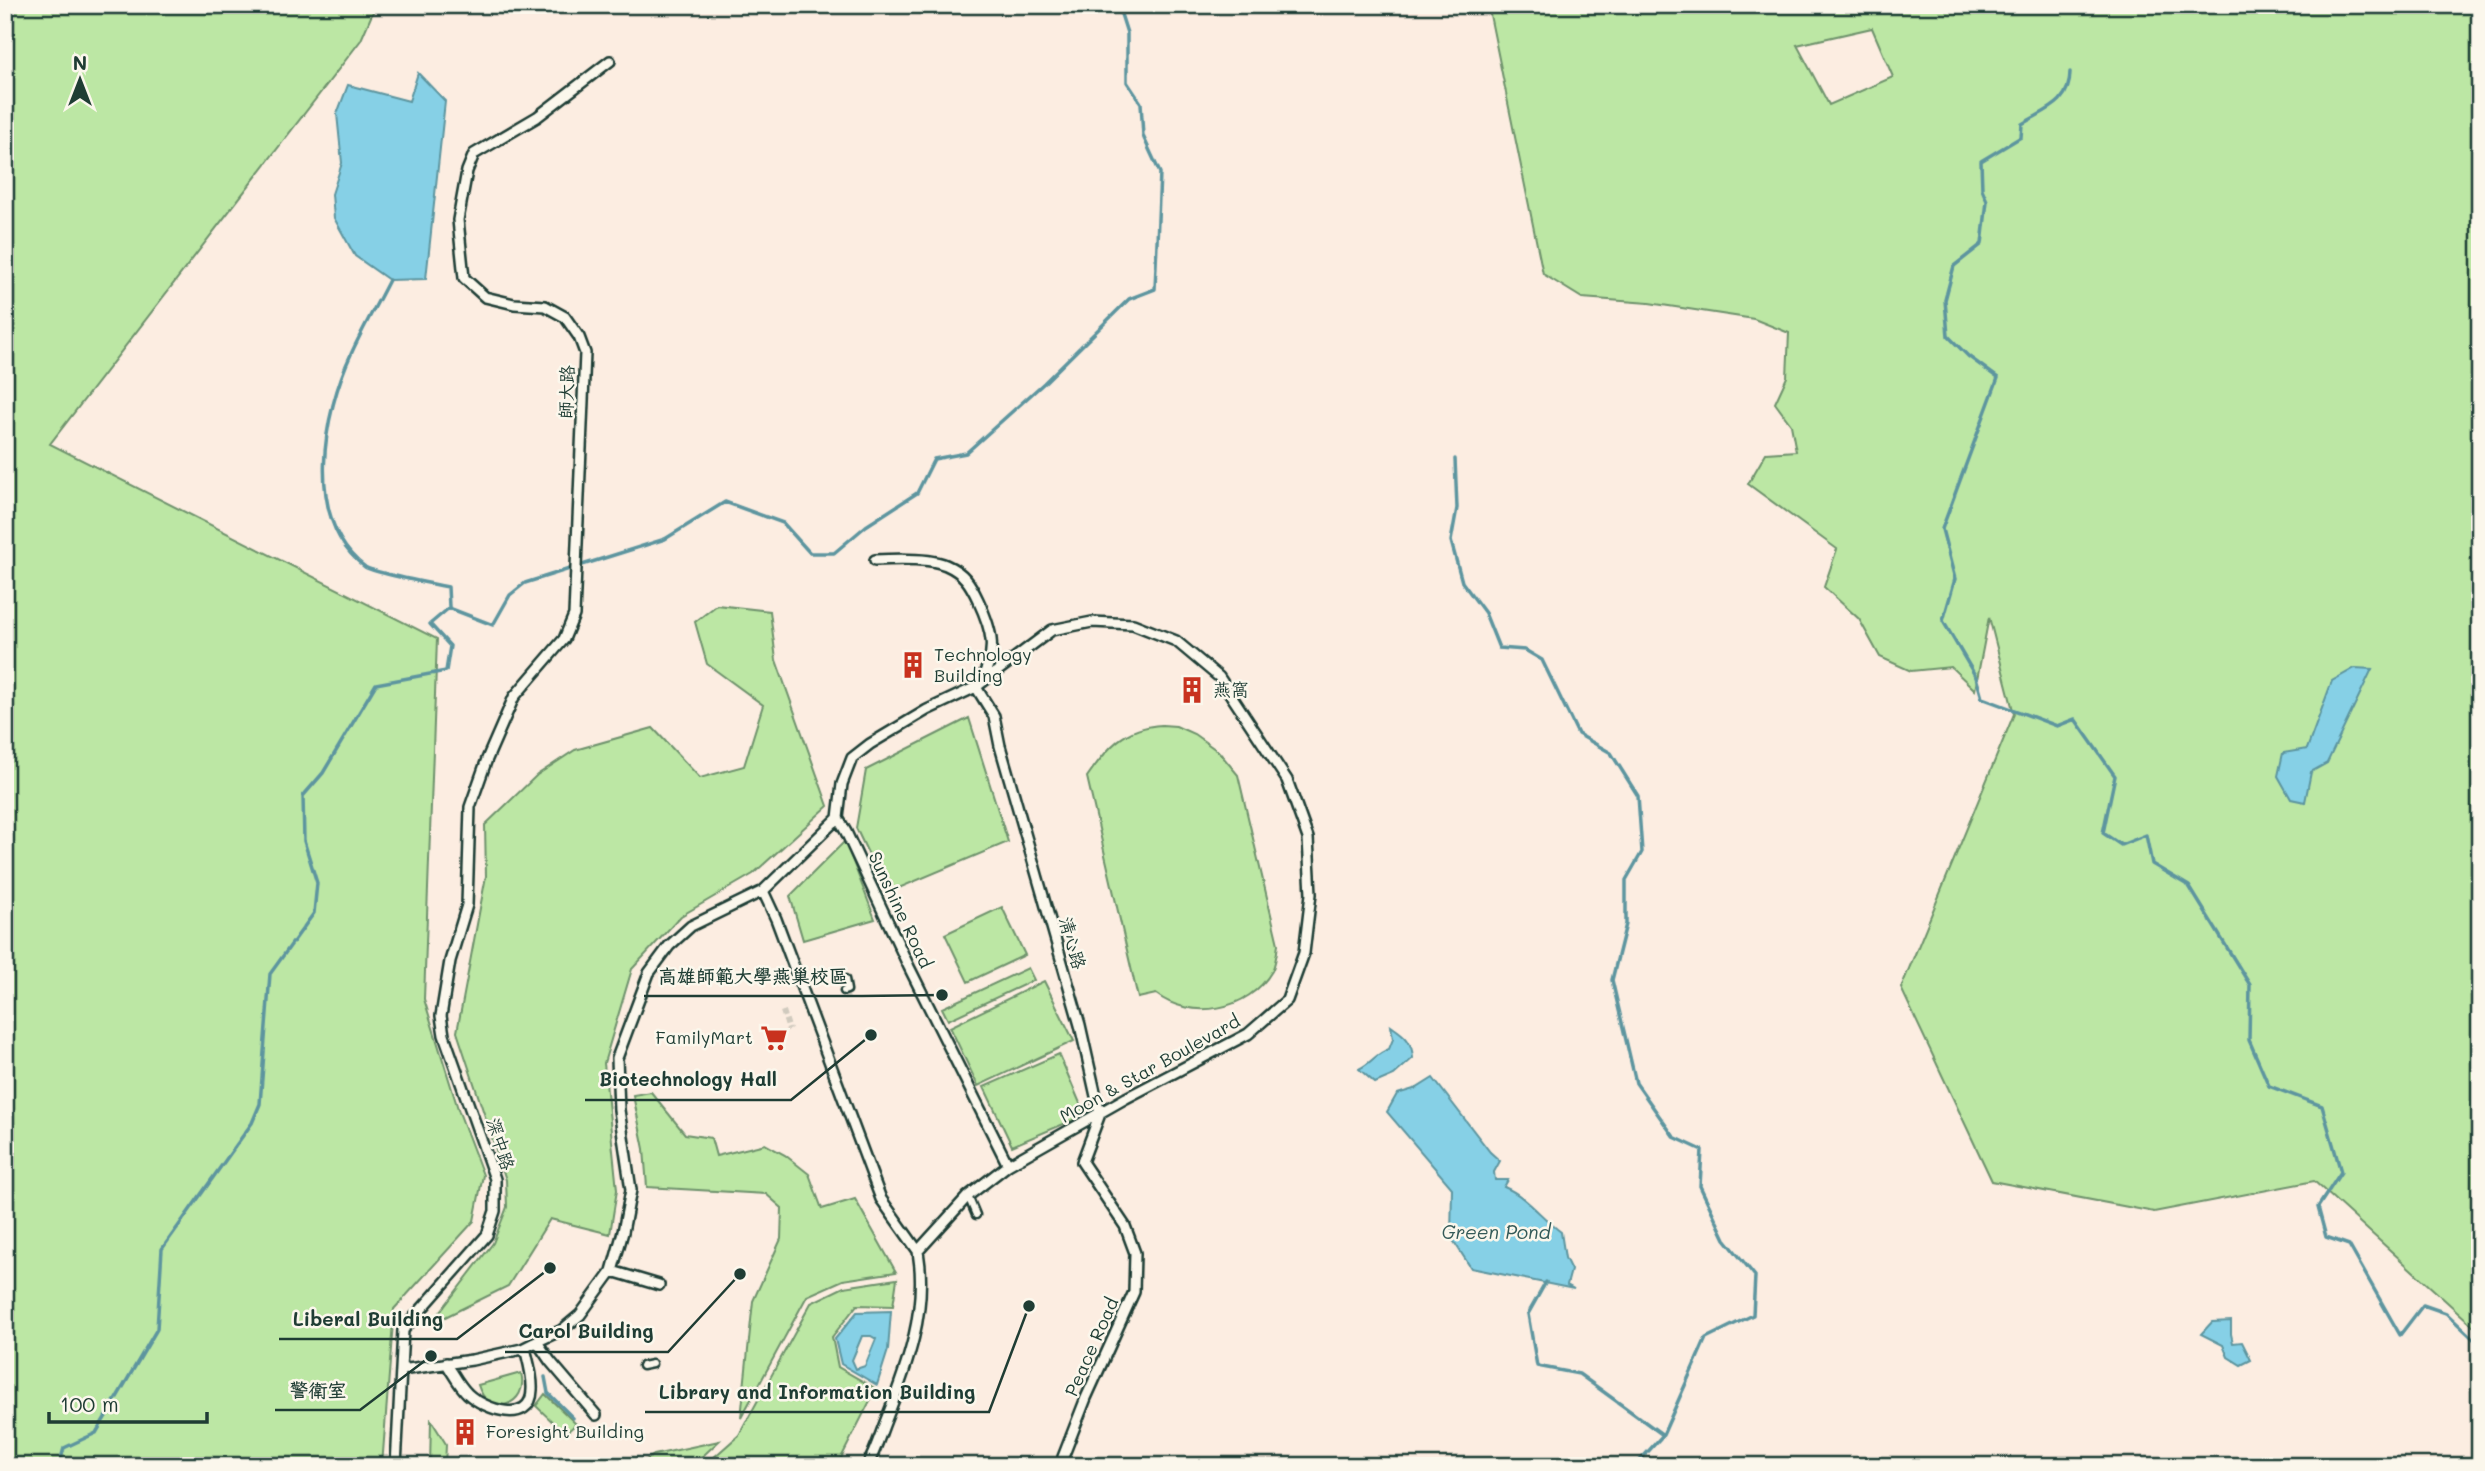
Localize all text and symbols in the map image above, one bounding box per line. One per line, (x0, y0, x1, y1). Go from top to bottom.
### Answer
north arrow (46, 46, 116, 116)
text: N (73, 50, 87, 75)
street label: 師大路 (553, 365, 579, 419)
place label: Technology Building (934, 642, 1032, 687)
building icon: Technology Building (898, 650, 928, 680)
building icon: 燕窩 (1177, 675, 1207, 705)
place label: 燕窩 (1213, 677, 1249, 701)
street label: Sunshine Road (863, 847, 938, 972)
street label: 清心路 (1054, 913, 1092, 972)
callout: 高雄師範大學燕巢校區 (644, 956, 862, 996)
text: 高雄師範大學燕巢校區 (658, 963, 848, 988)
street label: Moon & Star Boulevard (1055, 1008, 1244, 1128)
supermarket icon: FamilyMart (759, 1023, 789, 1053)
place label: FamilyMart (655, 1025, 753, 1049)
callout: Biotechnology Hall (585, 1060, 791, 1100)
text: Biotechnology Hall (599, 1066, 777, 1091)
street label: 深中路 (481, 1114, 521, 1173)
water label: Green Pond (1441, 1219, 1552, 1244)
street label: Peace Road (1059, 1293, 1124, 1400)
callout: Liberal Building (279, 1299, 457, 1339)
text: Liberal Building (293, 1306, 443, 1331)
callout: Carol Building (505, 1312, 668, 1352)
text: Carol Building (518, 1318, 654, 1343)
callout: 警衛室 (275, 1370, 360, 1410)
callout: Library and Information Building (645, 1372, 989, 1412)
text: 警衛室 (289, 1377, 347, 1402)
text: Library and Information Building (659, 1379, 975, 1404)
scale bar (49, 1380, 206, 1424)
text: 100 m (60, 1390, 119, 1417)
building icon: Foresight Building (450, 1417, 480, 1447)
place label: Foresight Building (486, 1419, 644, 1443)

